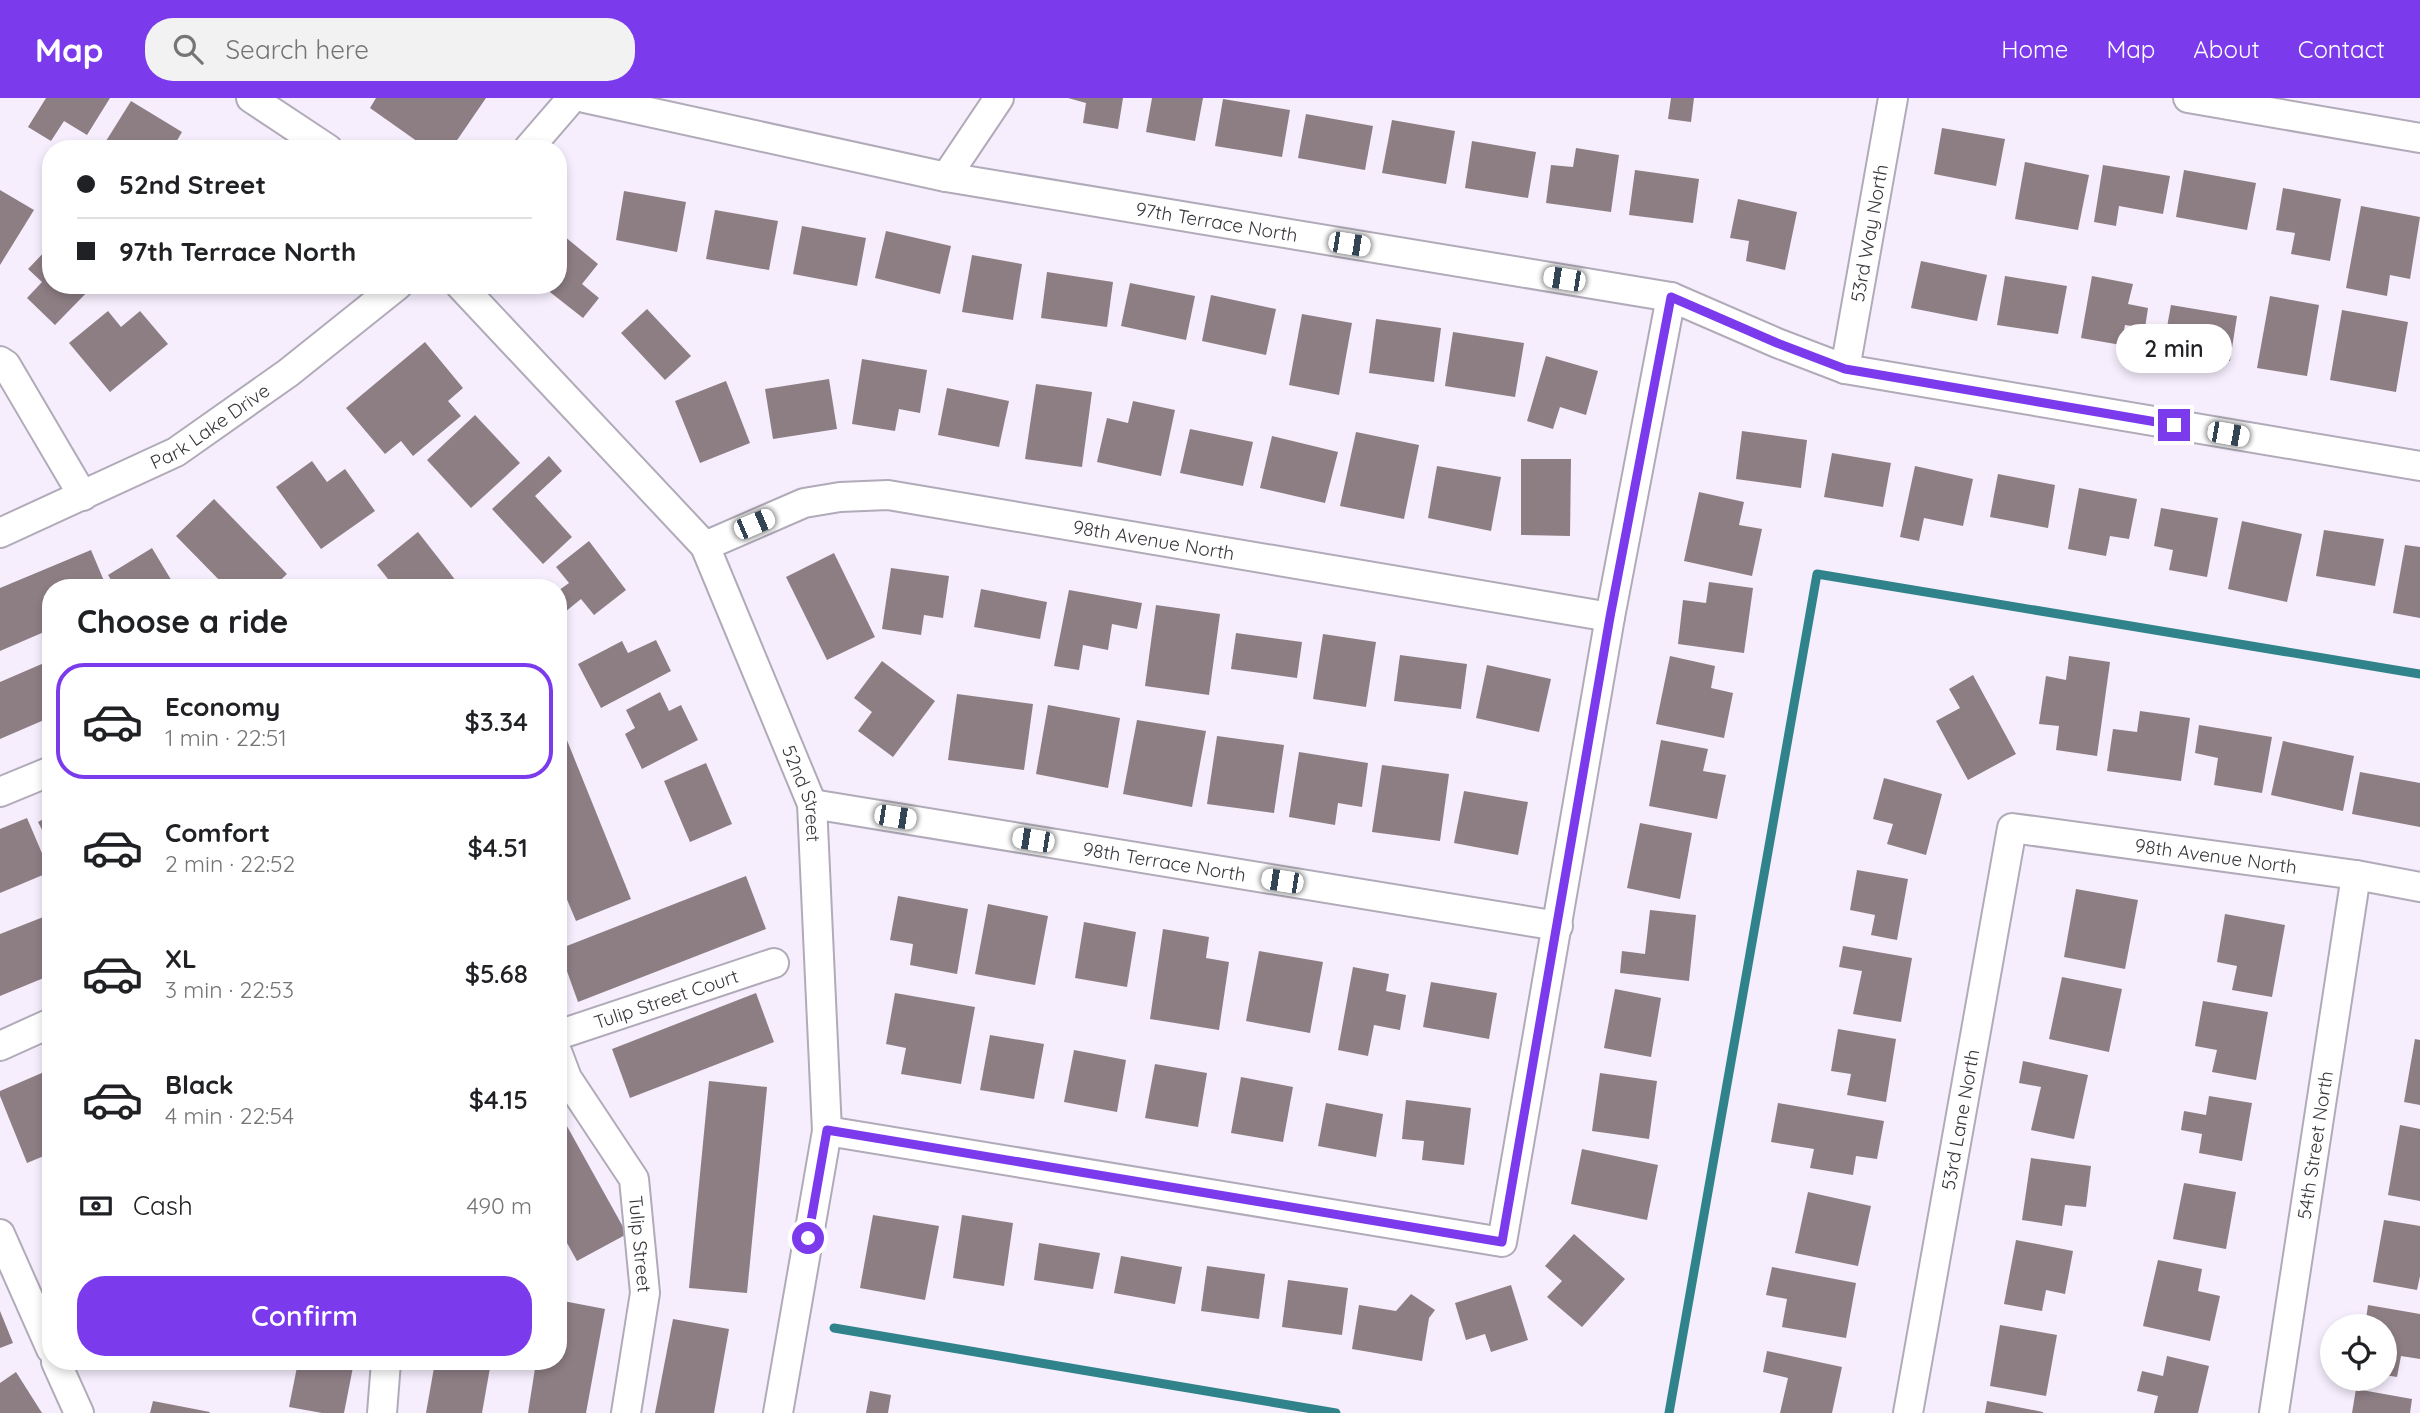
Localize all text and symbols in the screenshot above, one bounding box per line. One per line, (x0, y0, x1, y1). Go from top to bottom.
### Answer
search box (145, 18, 635, 81)
text: Map (35, 29, 103, 70)
icon: search (169, 30, 207, 68)
text: Search here (225, 33, 369, 66)
text: Home (2001, 34, 2068, 64)
text: Map (2106, 34, 2155, 64)
text: About (2193, 34, 2260, 64)
text: Contact (2298, 34, 2385, 64)
street label: 53rd Way North (1845, 162, 1893, 304)
text: 52nd Street (119, 168, 266, 201)
street label: 97th Terrace North (1134, 197, 1300, 247)
car (1327, 230, 1372, 258)
text: 97th Terrace North (119, 235, 356, 268)
car (1542, 265, 1587, 293)
callout: 2 min (2116, 324, 2232, 372)
text: 2 min (2144, 334, 2204, 363)
street label: Park Lake Drive (146, 378, 274, 474)
route end (2158, 409, 2190, 441)
car (2206, 420, 2251, 448)
car (731, 506, 778, 542)
street label: 98th Avenue North (1071, 514, 1236, 565)
text: Choose a ride (77, 601, 289, 641)
icon: car (81, 690, 144, 753)
text: Economy (165, 690, 280, 723)
text: $3.34 (464, 705, 528, 738)
text: 1 min · 22:51 (165, 723, 287, 752)
street label: 52nd Street (777, 742, 826, 843)
car (873, 803, 918, 831)
icon: car (81, 816, 144, 879)
text: Comfort (165, 816, 270, 849)
car (1011, 826, 1056, 854)
text: $4.51 (467, 831, 528, 864)
street label: 98th Avenue North (2133, 833, 2299, 879)
street label: 98th Terrace North (1081, 836, 1248, 887)
text: 2 min · 22:52 (165, 849, 295, 878)
car (1260, 867, 1305, 895)
icon: car (81, 942, 144, 1005)
text: XL (165, 942, 197, 975)
text: $5.68 (465, 957, 528, 990)
street label: Tulip Street Court (591, 964, 742, 1034)
text: 3 min · 22:53 (165, 975, 294, 1004)
street label: 53rd Lane North (1936, 1047, 1984, 1192)
icon: car (81, 1068, 144, 1131)
text: Black (165, 1068, 234, 1101)
street label: 54th Street North (2292, 1069, 2338, 1221)
text: $4.15 (469, 1083, 528, 1116)
text: 4 min · 22:54 (165, 1101, 294, 1130)
icon: cash (77, 1187, 115, 1225)
text: Cash (133, 1189, 193, 1222)
text: 490 m (467, 1191, 532, 1220)
street label: Tulip Street (624, 1194, 657, 1293)
route start (792, 1222, 824, 1254)
button: Confirm (77, 1276, 532, 1356)
map controls (2320, 1314, 2397, 1391)
button: locate (2320, 1314, 2397, 1391)

